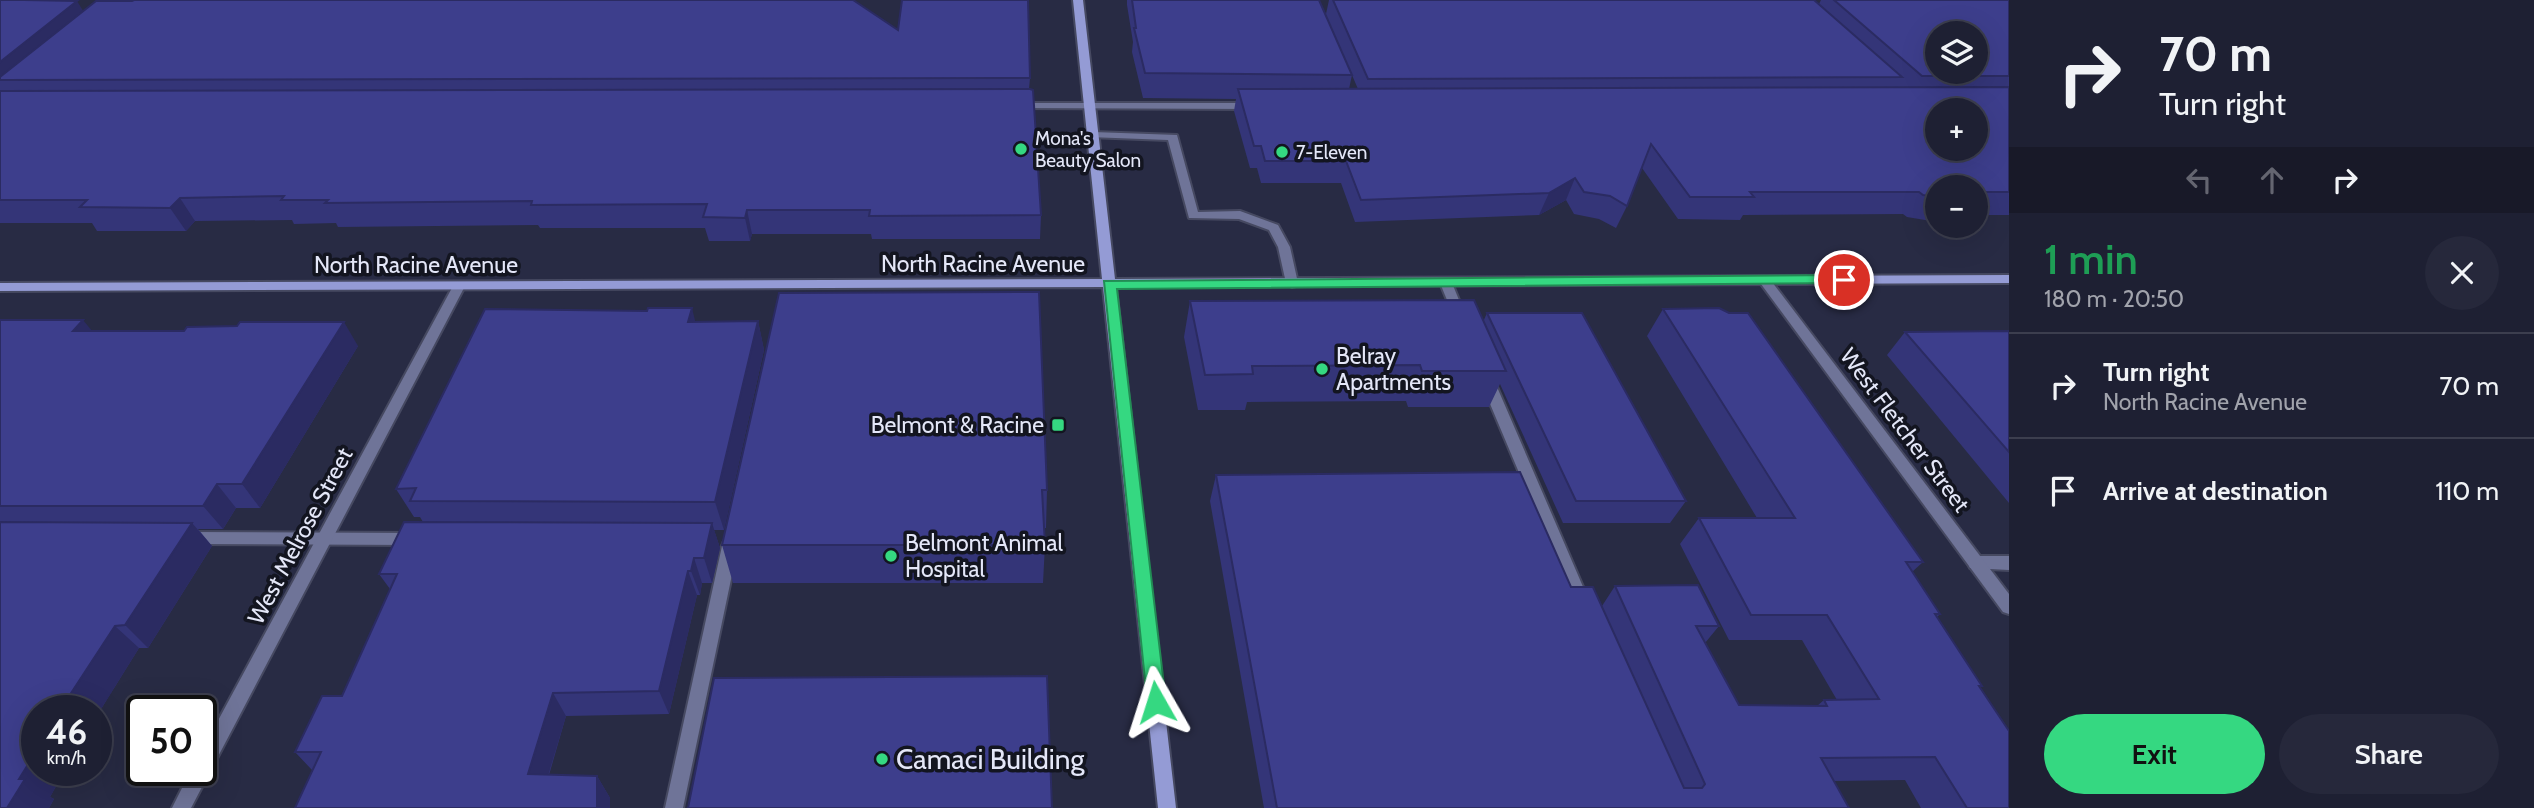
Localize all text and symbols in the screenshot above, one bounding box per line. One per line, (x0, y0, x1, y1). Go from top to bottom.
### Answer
map controls (1925, 21, 1988, 238)
button: layers (1925, 21, 1988, 84)
text: 70 m (2159, 24, 2272, 83)
icon: right (2044, 28, 2135, 119)
text: Turn right (2159, 84, 2286, 123)
button: + (1925, 98, 1988, 161)
place label: Mona's Beauty Salon (1035, 127, 1141, 172)
marker: Mona's Beauty Salon (1013, 141, 1029, 157)
place label: 7-Eleven (1296, 141, 1367, 164)
marker: 7-Eleven (1274, 144, 1290, 160)
icon: left (2180, 161, 2218, 199)
icon: ahead (2253, 161, 2291, 199)
icon: right (2326, 161, 2364, 199)
button: − (1925, 175, 1988, 238)
text: 1 min (2044, 233, 2138, 285)
button: close (2425, 236, 2499, 310)
street label: North Racine Avenue (881, 250, 1085, 278)
pin (1814, 250, 1874, 310)
street label: North Racine Avenue (314, 251, 518, 279)
icon: arrive (1825, 261, 1863, 299)
text: 180 m · 20:50 (2044, 285, 2184, 313)
place label: Belray Apartments (1336, 342, 1451, 396)
street label: West Fletcher Street (1834, 342, 1976, 518)
text: Turn right (2103, 356, 2209, 388)
marker: Belray Apartments (1314, 361, 1330, 377)
icon: right (2044, 367, 2082, 405)
text: 70 m (2439, 370, 2499, 402)
text: North Racine Avenue (2103, 388, 2307, 416)
place label: Belmont & Racine (871, 411, 1044, 439)
marker: Belmont & Racine (1050, 417, 1066, 433)
street label: West Melrose Street (242, 443, 358, 629)
icon: arrive (2044, 472, 2082, 510)
text: Arrive at destination (2103, 475, 2328, 507)
text: 110 m (2435, 475, 2499, 507)
place label: Belmont Animal Hospital (905, 529, 1063, 583)
marker: Belmont Animal Hospital (883, 548, 899, 564)
position arrow (1119, 665, 1193, 739)
speed limit sign: 50 (126, 695, 217, 786)
text: 46 (46, 710, 87, 753)
button: Exit (2044, 714, 2265, 794)
button: Share (2279, 714, 2499, 794)
place label: Camaci Building (896, 742, 1085, 776)
text: km/h (47, 747, 86, 769)
marker: Camaci Building (874, 751, 890, 767)

